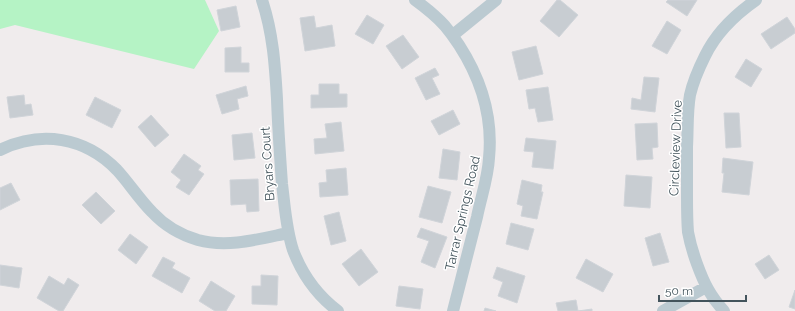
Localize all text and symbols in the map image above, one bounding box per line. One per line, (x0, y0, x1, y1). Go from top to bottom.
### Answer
street label: Circleview Drive (666, 99, 685, 196)
street label: Bryars Court (257, 126, 278, 202)
street label: Tarrar Springs Road (442, 154, 483, 272)
scale bar (659, 277, 746, 303)
text: 50 m (665, 284, 693, 298)

